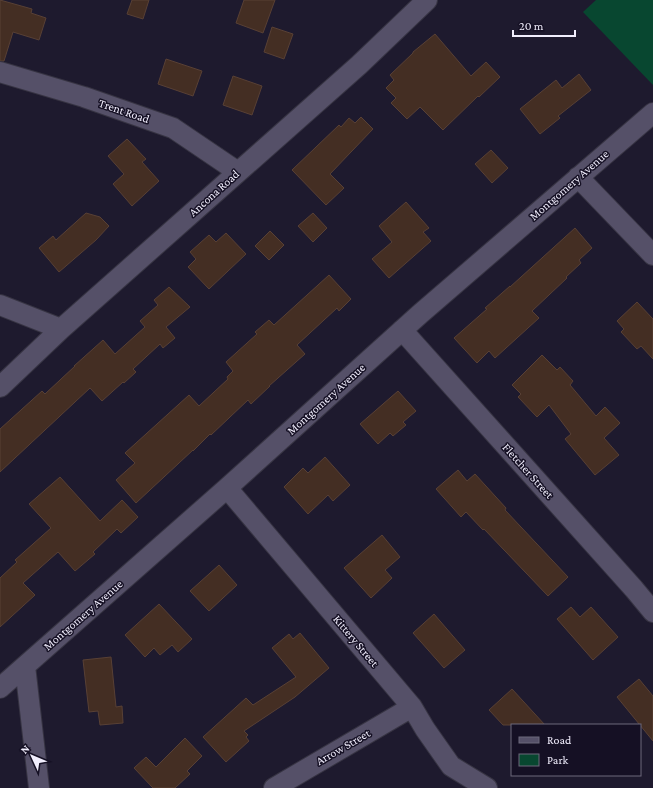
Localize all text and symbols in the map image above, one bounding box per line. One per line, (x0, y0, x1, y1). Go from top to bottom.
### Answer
scale bar (513, 12, 575, 38)
text: 20 m (519, 19, 544, 33)
street label: Trent Road (97, 96, 152, 126)
street label: Montgomery Avenue (527, 147, 611, 223)
street label: Ancona Road (186, 166, 242, 219)
street label: Montgomery Avenue (284, 360, 368, 438)
street label: Fletcher Street (500, 440, 557, 502)
street label: Montgomery Avenue (41, 577, 125, 653)
street label: Kittery Street (330, 612, 382, 671)
legend (511, 724, 641, 776)
street label: Arrow Street (313, 725, 373, 768)
text: Road (547, 733, 572, 747)
north arrow (12, 736, 52, 776)
text: N (18, 742, 32, 756)
text: Park (547, 753, 569, 767)

